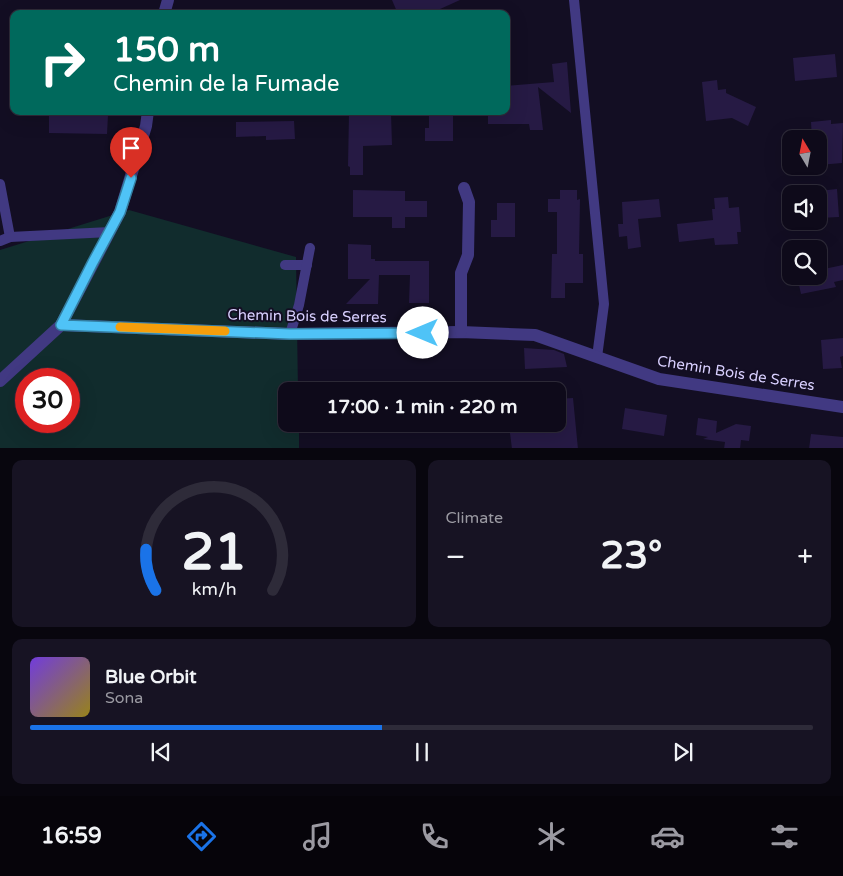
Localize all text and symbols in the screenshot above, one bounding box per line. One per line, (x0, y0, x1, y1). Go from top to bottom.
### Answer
text: 150 m (113, 29, 220, 71)
icon: right (30, 30, 95, 95)
text: Chemin de la Fumade (113, 71, 339, 97)
pin (110, 127, 152, 178)
north arrow (782, 130, 828, 175)
map controls (782, 130, 827, 285)
icon: arrive (117, 134, 145, 162)
button: sound (782, 185, 827, 230)
button: search (782, 240, 827, 285)
street label: Chemin Bois de Serres (227, 306, 387, 326)
position arrow (396, 306, 448, 358)
street label: Chemin Bois de Serres (656, 352, 816, 394)
speed limit sign: 30 (15, 368, 80, 433)
text: 17:00 · 1 min · 220 m (326, 396, 518, 418)
text: Climate (446, 508, 503, 528)
text: 21 (181, 521, 246, 584)
text: 23° (600, 533, 662, 579)
text: − (446, 540, 465, 574)
text: + (797, 540, 813, 574)
text: km/h (191, 579, 236, 600)
text: Blue Orbit (105, 666, 197, 688)
text: Sona (105, 688, 143, 708)
icon: previous (147, 738, 175, 766)
icon: pause (408, 738, 436, 766)
icon: next (669, 738, 697, 766)
icon: directions (184, 819, 219, 854)
icon: music (300, 819, 335, 854)
icon: phone (417, 819, 452, 854)
icon: climate (534, 819, 569, 854)
icon: car (650, 819, 685, 854)
icon: filters (767, 819, 802, 854)
text: 16:59 (41, 823, 102, 849)

